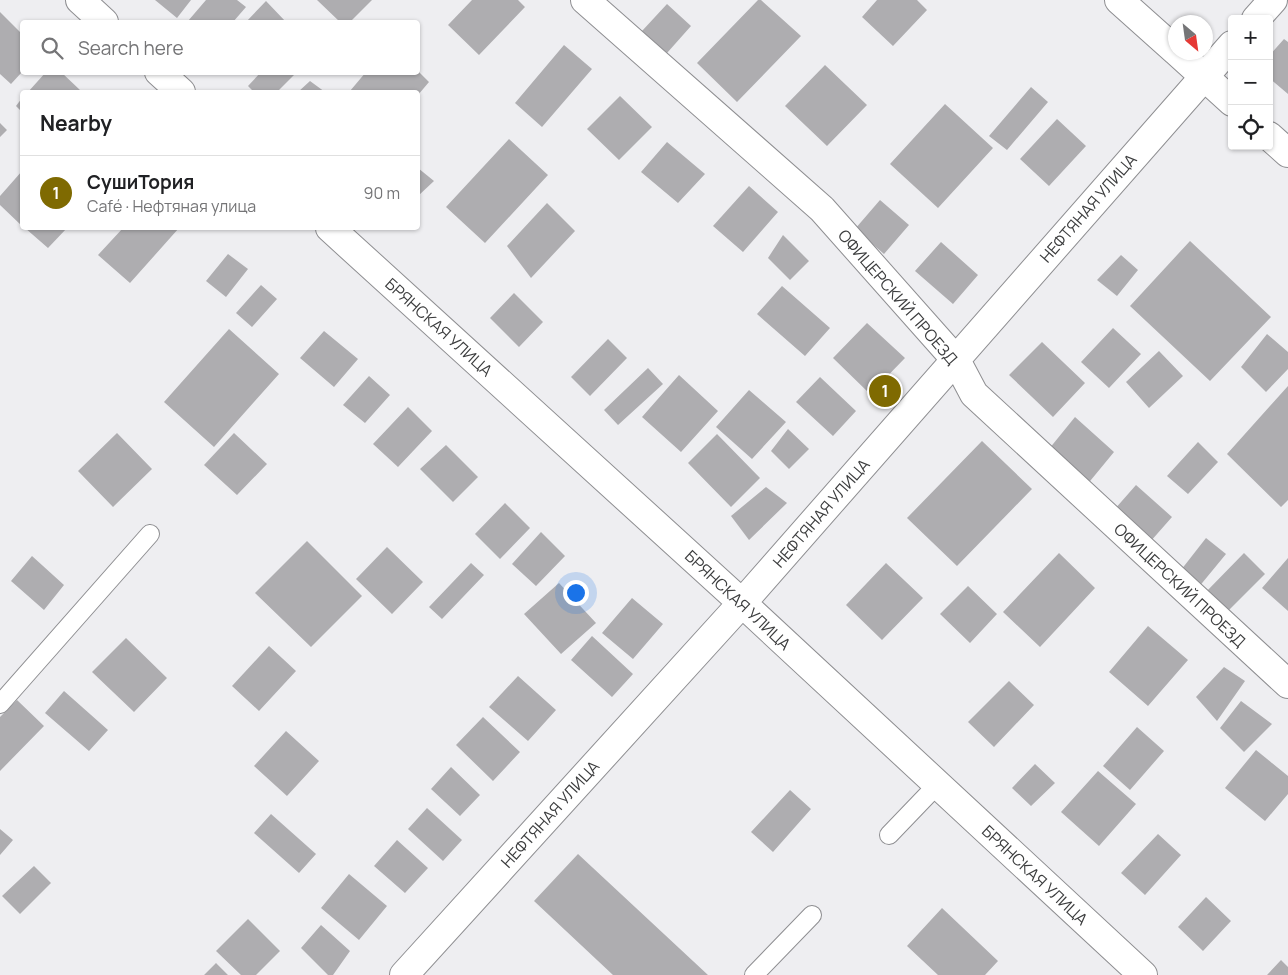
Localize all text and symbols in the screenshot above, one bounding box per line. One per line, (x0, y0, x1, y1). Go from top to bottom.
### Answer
north arrow (1168, 15, 1213, 60)
map controls (1228, 15, 1273, 150)
button: + (1228, 15, 1273, 60)
search box (20, 20, 420, 75)
icon: search (38, 34, 66, 62)
text: Search here (78, 35, 184, 61)
button: − (1228, 60, 1273, 105)
button: locate (1228, 105, 1273, 150)
text: Nearby (40, 109, 112, 137)
street label: НЕФТЯНАЯ УЛИЦА (1035, 149, 1141, 267)
text: СушиТория (87, 169, 194, 195)
text: 1 (52, 182, 60, 204)
text: 90 m (364, 182, 400, 204)
text: Café · Нефтяная улица (87, 195, 256, 217)
street label: ОФИЦЕРСКИЙ ПРОЕЗД (833, 225, 963, 369)
street label: БРЯНСКАЯ УЛИЦА (381, 273, 497, 381)
pin: 1 (869, 372, 901, 410)
street label: НЕФТЯНАЯ УЛИЦА (768, 454, 874, 572)
street label: ОФИЦЕРСКИЙ ПРОЕЗД (1109, 518, 1251, 652)
street label: БРЯНСКАЯ УЛИЦА (680, 545, 796, 655)
your location (563, 580, 589, 606)
street label: НЕФТЯНАЯ УЛИЦА (496, 756, 604, 872)
street label: БРЯНСКАЯ УЛИЦА (977, 820, 1093, 930)

